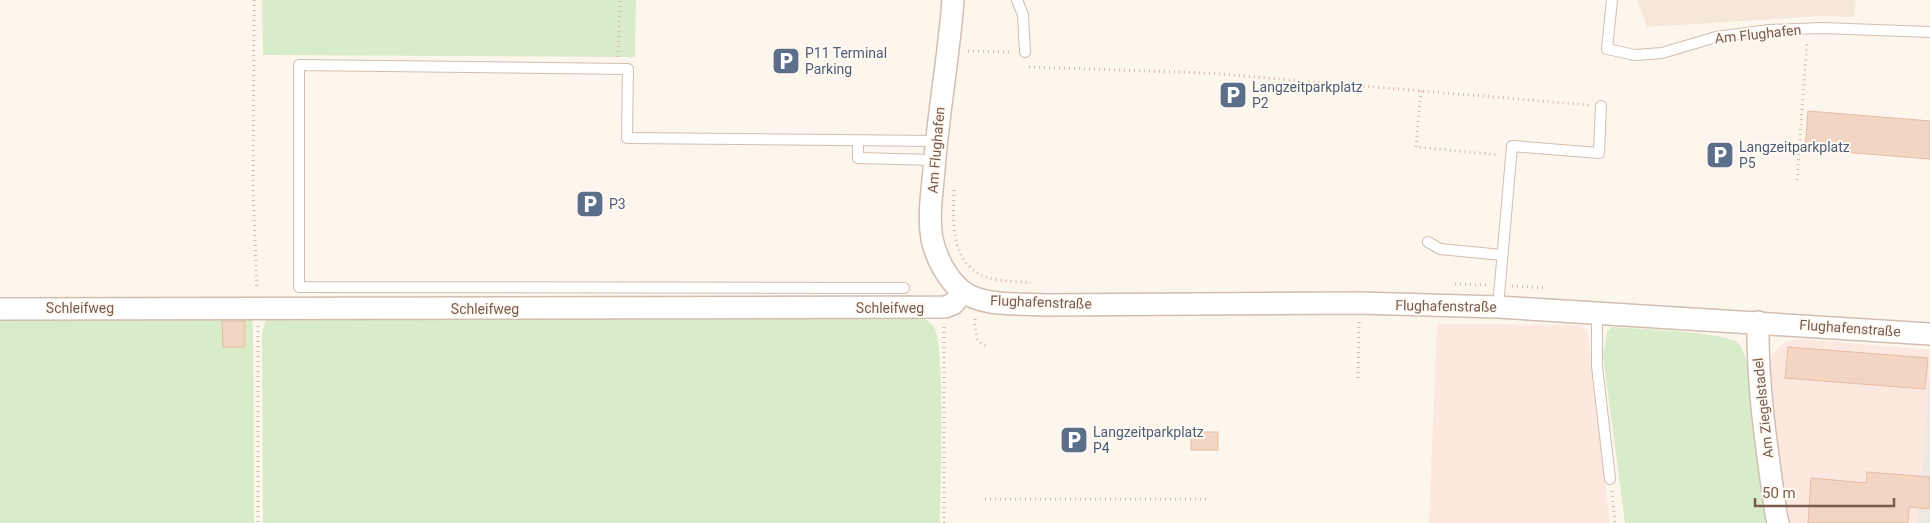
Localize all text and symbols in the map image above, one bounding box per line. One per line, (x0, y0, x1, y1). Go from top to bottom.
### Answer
street label: Am Flughafen (1714, 22, 1802, 46)
place label: P11 Terminal Parking (805, 45, 887, 77)
parking icon: P11 Terminal Parking (771, 46, 801, 76)
place label: Langzeitparkplatz P2 (1252, 79, 1363, 111)
parking icon: Langzeitparkplatz P2 (1218, 80, 1248, 110)
street label: Am Flughafen (924, 106, 948, 194)
place label: Langzeitparkplatz P5 (1739, 139, 1850, 171)
parking icon: Langzeitparkplatz P5 (1705, 140, 1735, 170)
parking icon: P3 (575, 189, 605, 219)
place label: P3 (609, 196, 626, 212)
street label: Flughafenstraße (990, 292, 1092, 312)
street label: Flughafenstraße (1395, 297, 1497, 315)
street label: Schleifweg (46, 300, 114, 316)
street label: Schleifweg (856, 300, 924, 316)
street label: Schleifweg (451, 301, 519, 317)
street label: Flughafenstraße (1799, 316, 1901, 340)
street label: Am Ziegelstadel (1750, 357, 1776, 459)
place label: Langzeitparkplatz P4 (1093, 424, 1204, 456)
parking icon: Langzeitparkplatz P4 (1059, 425, 1089, 455)
scale bar (1755, 476, 1894, 508)
text: 50 m (1762, 484, 1796, 502)

